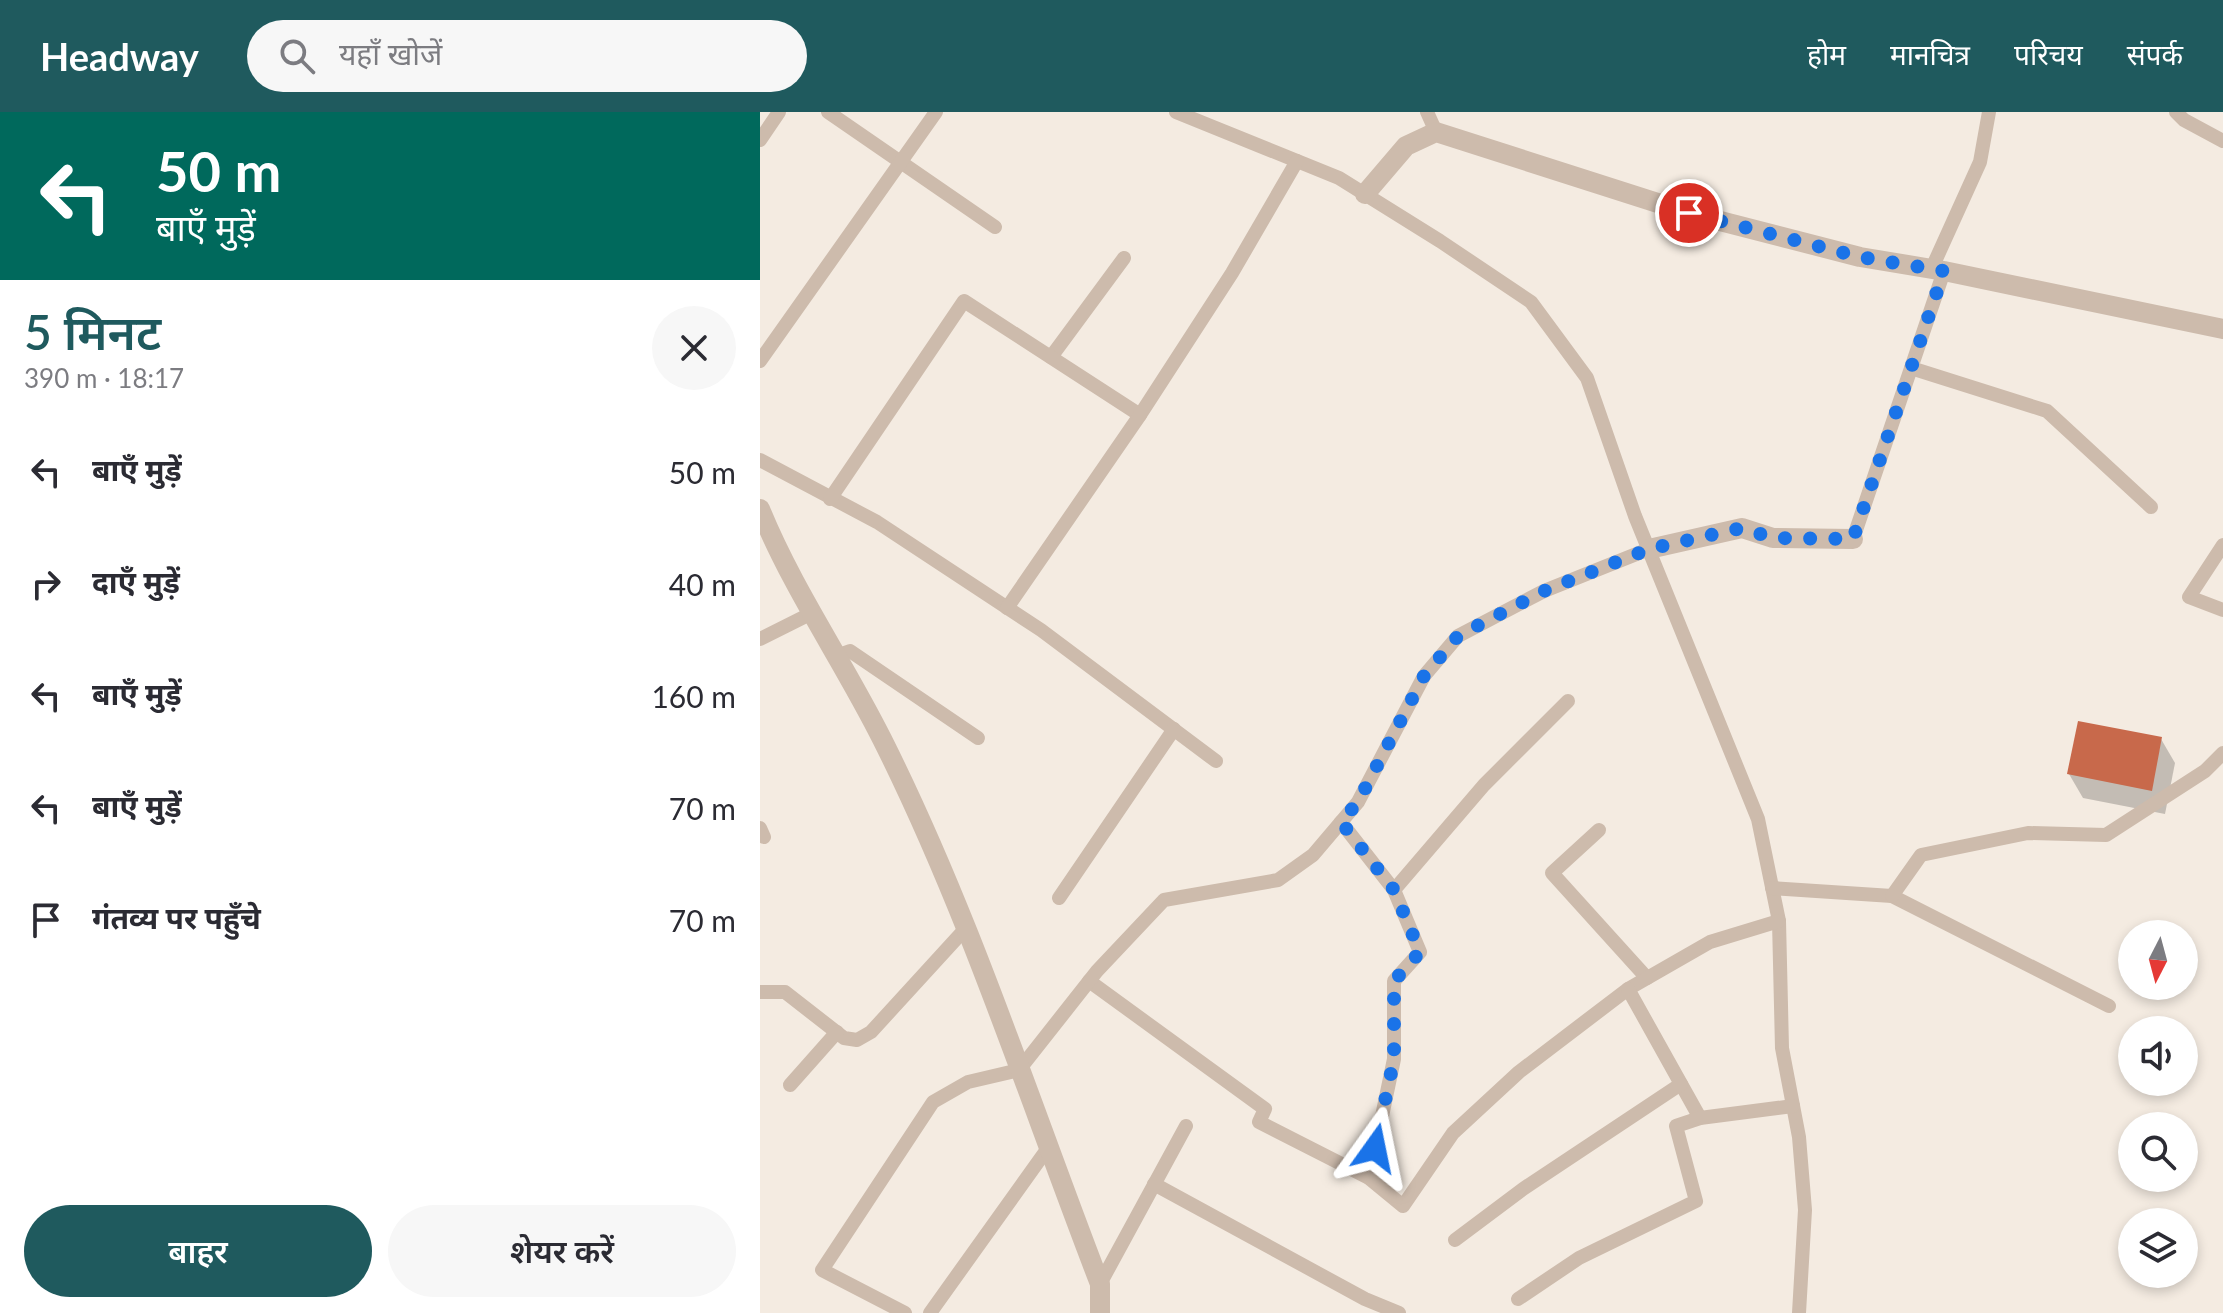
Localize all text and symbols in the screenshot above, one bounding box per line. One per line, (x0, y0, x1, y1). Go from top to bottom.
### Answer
search box (247, 20, 807, 92)
text: Headway (40, 33, 199, 79)
icon: search (275, 34, 319, 78)
text: यहाँ खोजें (339, 35, 442, 71)
text: होम (1807, 37, 1846, 71)
text: मानचित्र (1890, 37, 1970, 71)
text: परिचय (2014, 37, 2083, 71)
text: संपर्क (2127, 37, 2183, 71)
text: 50 m (156, 137, 281, 204)
icon: left (24, 144, 128, 248)
pin (1655, 179, 1723, 247)
icon: arrive (1667, 191, 1711, 235)
text: बाएँ मुड़ें (156, 205, 256, 249)
text: 5 मिनट (24, 303, 161, 360)
button: close (652, 306, 736, 390)
text: 390 m · 18:17 (24, 362, 184, 394)
icon: left (24, 450, 68, 494)
text: बाएँ मुड़ें (92, 451, 182, 487)
text: 50 m (669, 454, 736, 490)
icon: right (24, 562, 68, 606)
text: दाएँ मुड़ें (92, 563, 180, 599)
text: 40 m (669, 566, 736, 602)
icon: left (24, 674, 68, 718)
text: बाएँ मुड़ें (92, 675, 182, 711)
text: 160 m (651, 678, 736, 714)
icon: left (24, 786, 68, 830)
text: बाएँ मुड़ें (92, 787, 182, 823)
text: 70 m (669, 790, 736, 826)
icon: arrive (24, 898, 68, 942)
text: गंतव्य पर पहुँचे (92, 899, 261, 935)
text: 70 m (669, 902, 736, 938)
north arrow (2118, 920, 2198, 1000)
map controls (2118, 920, 2198, 1288)
button: sound (2118, 1016, 2198, 1096)
position arrow (1333, 1106, 1417, 1190)
button: search (2118, 1112, 2198, 1192)
button: बाहर (24, 1205, 372, 1297)
button: शेयर करें (388, 1205, 736, 1297)
button: layers (2118, 1208, 2198, 1288)

